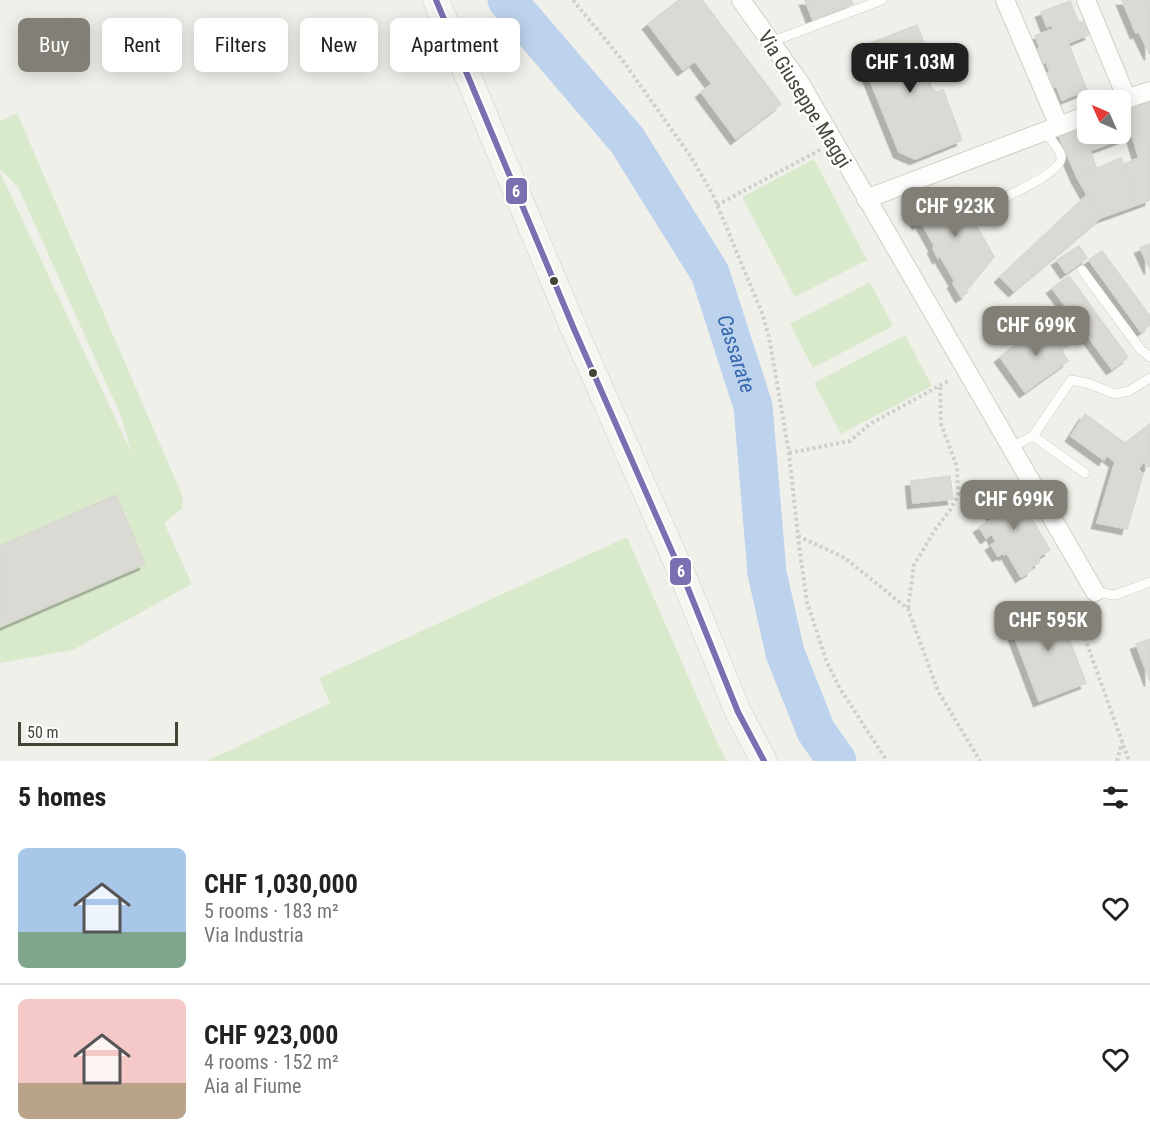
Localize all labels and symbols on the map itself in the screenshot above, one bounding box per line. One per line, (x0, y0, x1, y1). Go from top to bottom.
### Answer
street label: Via Giuseppe Maggi (753, 26, 857, 172)
pin: CHF 1.03M (841, 43, 979, 94)
north arrow (1077, 90, 1131, 144)
line badge: 6 (505, 177, 528, 205)
text: 6 (512, 182, 520, 201)
pin: CHF 923K (893, 187, 1017, 238)
unlabelled marker (548, 275, 560, 287)
pin: CHF 699K (974, 306, 1098, 357)
water label: Cassarate (712, 312, 760, 396)
unlabelled marker (587, 367, 599, 379)
pin: CHF 699K (952, 480, 1076, 531)
line badge: 6 (669, 557, 692, 586)
text: 6 (677, 562, 685, 581)
pin: CHF 595K (986, 601, 1110, 652)
scale bar (18, 719, 178, 746)

